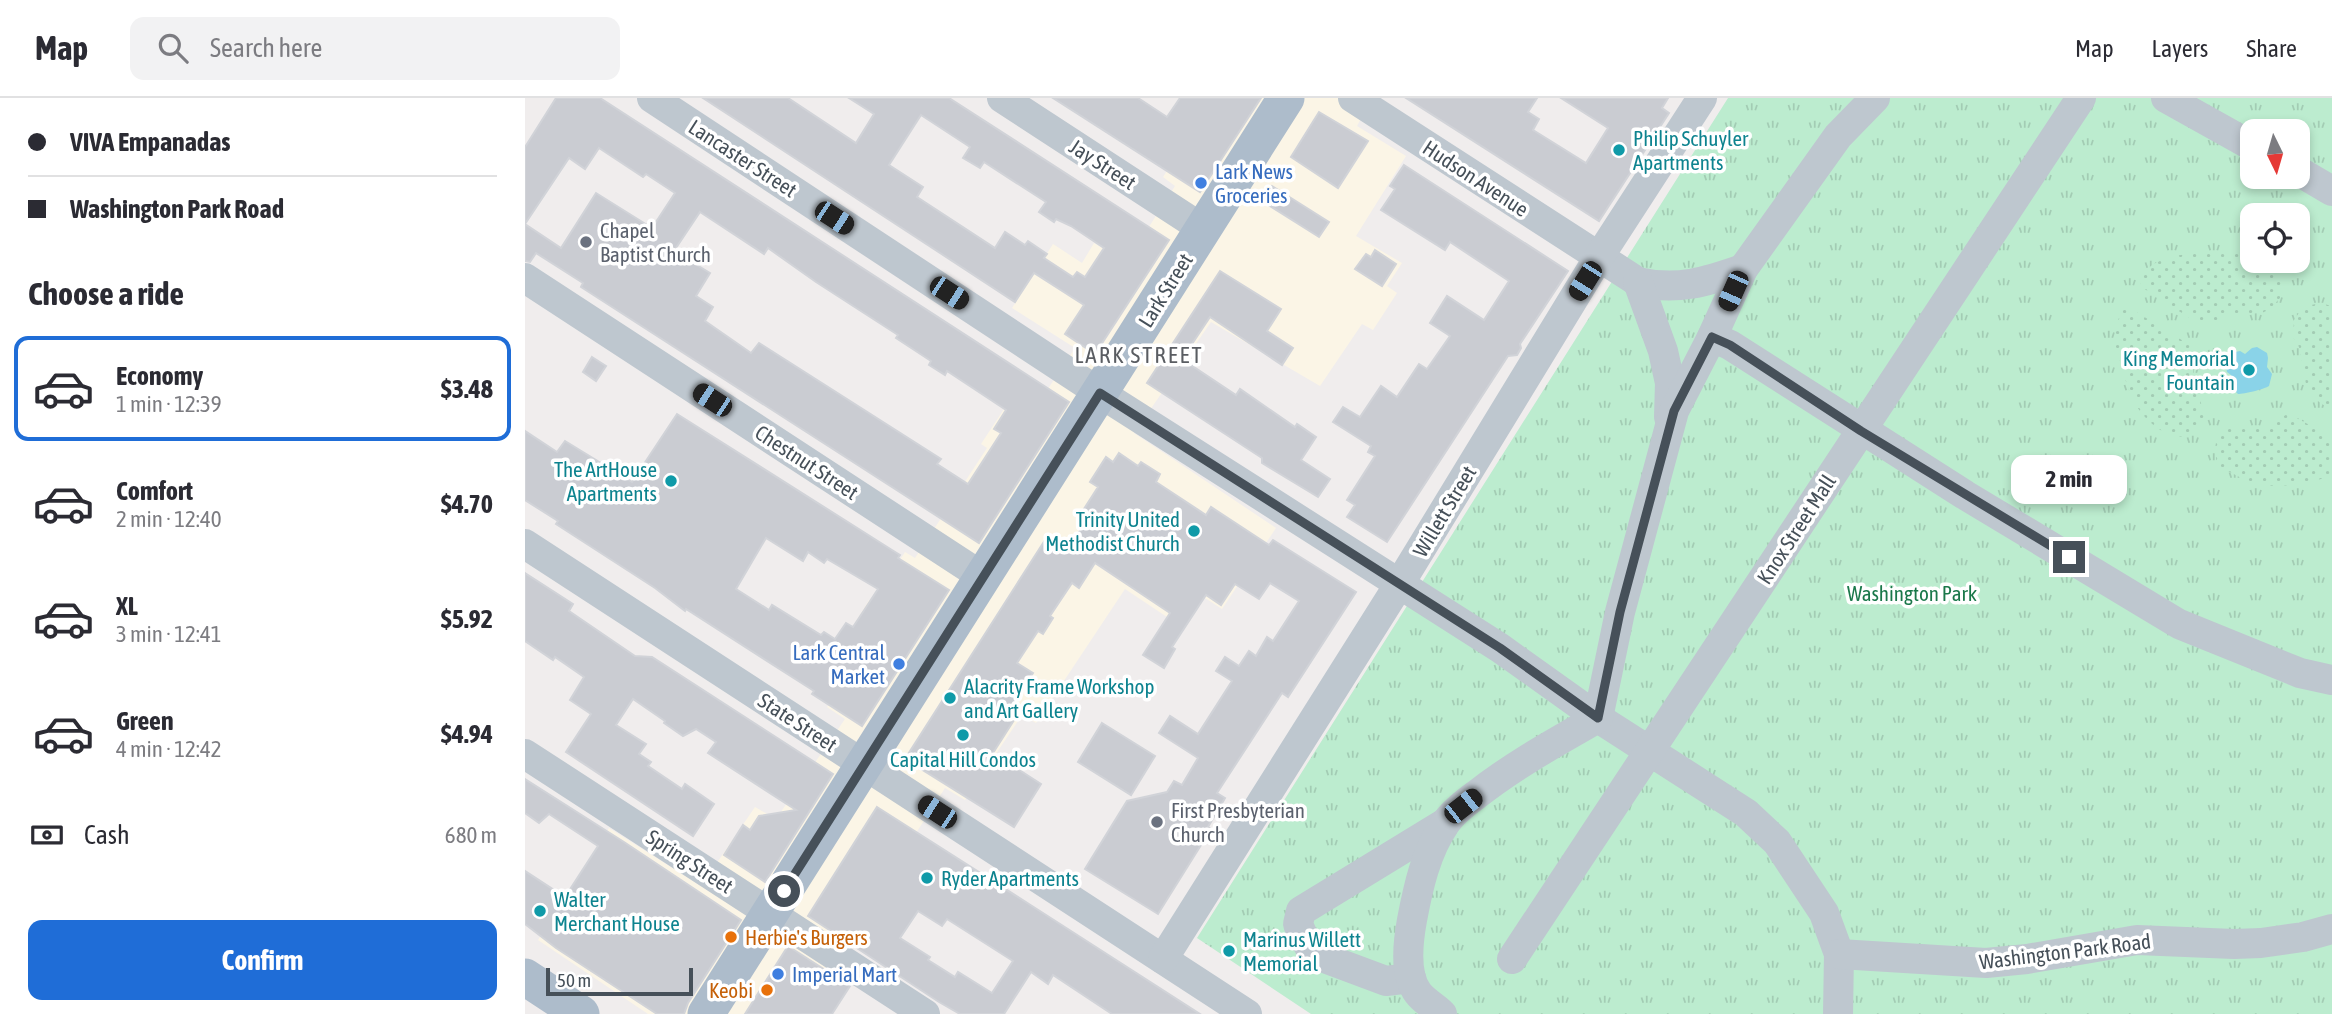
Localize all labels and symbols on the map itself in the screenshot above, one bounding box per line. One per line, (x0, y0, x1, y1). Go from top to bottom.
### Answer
street label: Lancaster Street (685, 114, 801, 202)
north arrow (2240, 119, 2310, 189)
place label: Philip Schuyler Apartments (1633, 126, 1749, 174)
street label: Jay Street (1065, 134, 1141, 194)
street label: Hudson Avenue (1419, 135, 1533, 221)
marker: Philip Schuyler Apartments (1611, 142, 1627, 158)
place label: Lark News Groceries (1215, 159, 1293, 207)
marker: Lark News Groceries (1193, 175, 1209, 191)
car (811, 198, 858, 238)
place label: Chapel Baptist Church (600, 218, 711, 266)
marker: Chapel Baptist Church (578, 234, 594, 250)
street label: Lark Street (1133, 249, 1197, 331)
car (1565, 258, 1606, 304)
car (1715, 268, 1752, 314)
car (926, 273, 973, 313)
district label: LARK STREET (1074, 342, 1204, 368)
place label: King Memorial Fountain (2123, 346, 2235, 394)
marker: King Memorial Fountain (2241, 362, 2257, 378)
car (689, 380, 736, 420)
street label: Chestnut Street (751, 420, 863, 504)
callout: 2 min (2011, 456, 2127, 504)
place label: The ArtHouse Apartments (554, 457, 657, 505)
street label: Willett Street (1408, 461, 1480, 561)
street label: Knox Street Mall (1752, 470, 1840, 588)
marker: The ArtHouse Apartments (663, 473, 679, 489)
place label: Trinity United Methodist Church (1045, 507, 1180, 555)
marker: Trinity United Methodist Church (1186, 523, 1202, 539)
route end (2053, 541, 2085, 573)
park label: Washington Park (1847, 581, 1977, 605)
place label: Lark Central Market (792, 640, 885, 688)
marker: Lark Central Market (891, 656, 907, 672)
place label: Alacrity Frame Workshop and Art Gallery (964, 674, 1154, 722)
street label: State Street (754, 688, 842, 756)
marker: Alacrity Frame Workshop and Art Gallery (942, 690, 958, 706)
marker: Capital Hill Condos (955, 727, 971, 743)
place label: Capital Hill Condos (890, 747, 1036, 771)
car (1440, 785, 1487, 827)
car (914, 792, 961, 832)
place label: First Presbyterian Church (1171, 798, 1305, 846)
marker: First Presbyterian Church (1149, 814, 1165, 830)
street label: Spring Street (642, 824, 738, 898)
place label: Ryder Apartments (941, 866, 1079, 890)
marker: Ryder Apartments (919, 870, 935, 886)
route start (768, 875, 800, 907)
place label: Walter Merchant House (554, 887, 680, 935)
marker: Walter Merchant House (532, 903, 548, 919)
place label: Herbie's Burgers (745, 925, 868, 949)
place label: Marinus Willett Memorial (1243, 927, 1361, 975)
marker: Herbie's Burgers (723, 929, 739, 945)
street label: Washington Park Road (1978, 929, 2152, 973)
marker: Marinus Willett Memorial (1221, 943, 1237, 959)
place label: Imperial Mart (792, 962, 897, 986)
scale bar (546, 965, 693, 997)
marker: Imperial Mart (770, 966, 786, 982)
place label: Keobi (709, 978, 753, 1002)
marker: Keobi (759, 982, 775, 998)

